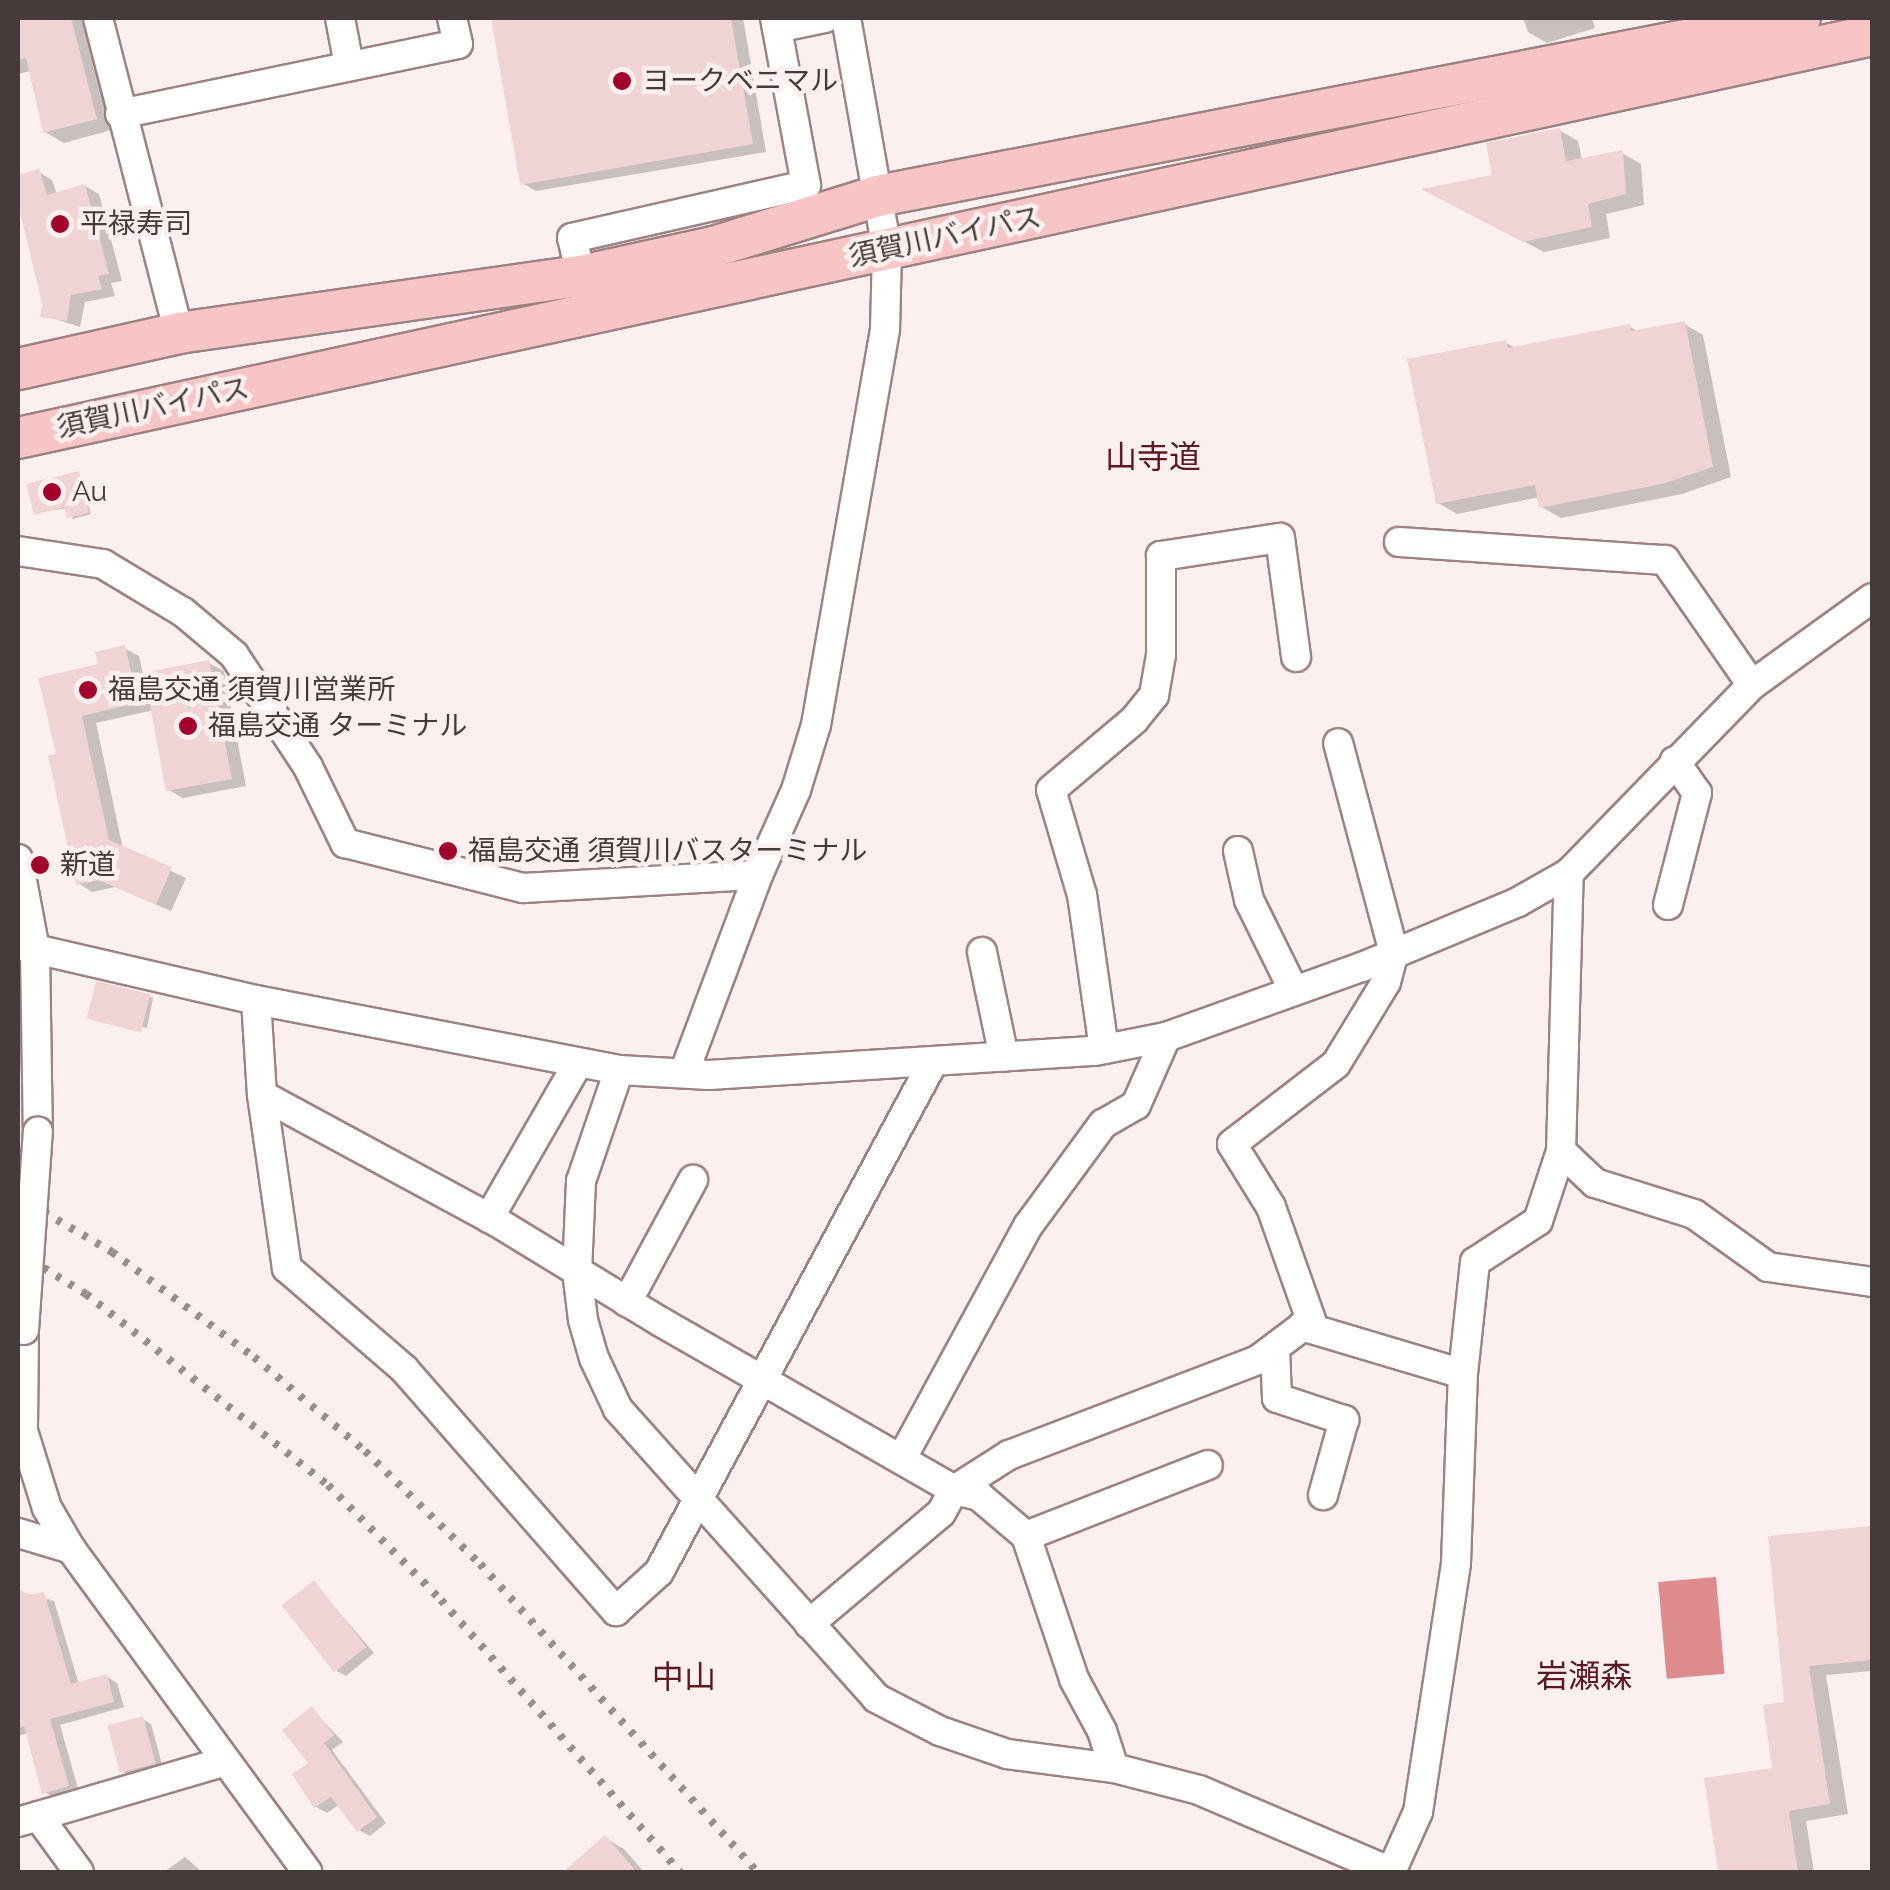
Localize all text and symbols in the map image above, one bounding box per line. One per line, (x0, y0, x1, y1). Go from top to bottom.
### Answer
place label: ヨークベニマル (642, 64, 838, 98)
marker: ヨークベニマル (611, 70, 633, 92)
street label: 須賀川バイパス (846, 200, 1044, 274)
place label: 平禄寿司 (80, 207, 192, 241)
marker: 平禄寿司 (49, 213, 71, 235)
street label: 須賀川バイパス (54, 371, 252, 445)
district label: 山寺道 (1105, 438, 1201, 476)
place label: Au (72, 475, 107, 509)
marker: Au (41, 481, 63, 503)
place label: 福島交通 須賀川営業所 (108, 673, 395, 707)
marker: 福島交通 須賀川営業所 (77, 679, 99, 701)
place label: 福島交通 ターミナル (208, 709, 467, 743)
marker: 福島交通 ターミナル (177, 715, 199, 737)
place label: 福島交通 須賀川バスターミナル (468, 834, 867, 868)
marker: 福島交通 須賀川バスターミナル (437, 840, 459, 862)
place label: 新道 (60, 848, 116, 882)
marker: 新道 (29, 854, 51, 876)
district label: 岩瀬森 (1536, 1657, 1632, 1695)
district label: 中山 (652, 1658, 716, 1696)

